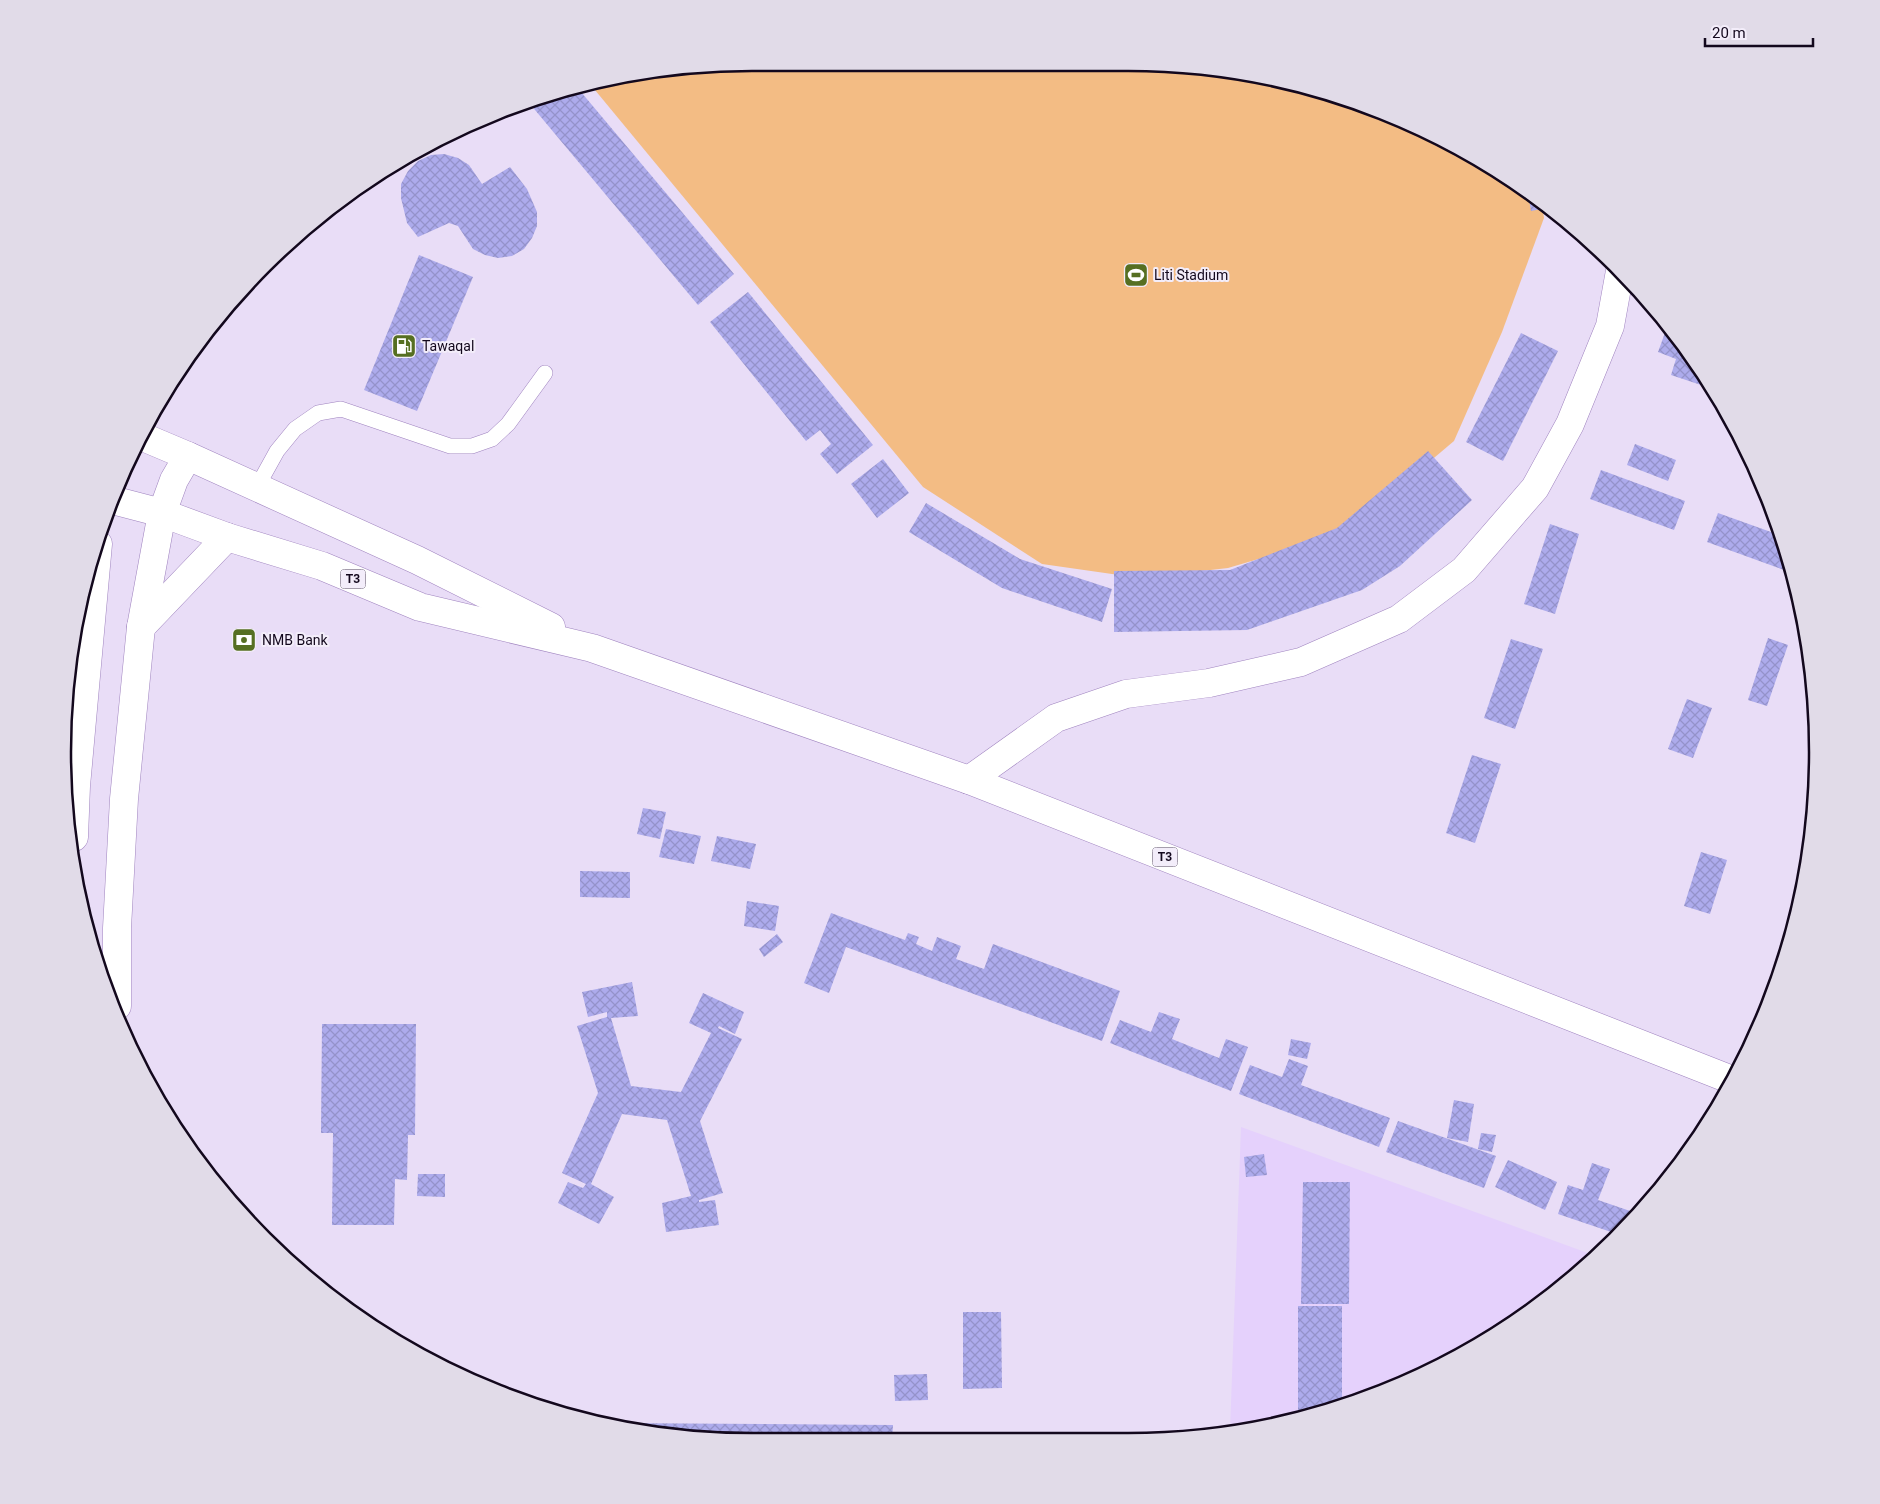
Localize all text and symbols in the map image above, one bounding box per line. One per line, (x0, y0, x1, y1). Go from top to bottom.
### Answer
scale bar (1705, 15, 1812, 47)
text: 20 m (1712, 24, 1746, 42)
sports icon: Liti Stadium (1123, 262, 1149, 288)
place label: Liti Stadium (1154, 267, 1228, 283)
fuel station icon: Tawaqal (391, 333, 417, 359)
place label: Tawaqal (422, 338, 474, 354)
road number: T3 (340, 570, 366, 588)
bank icon: NMB Bank (231, 627, 257, 653)
place label: NMB Bank (262, 632, 328, 648)
road number: T3 (1152, 848, 1178, 866)

